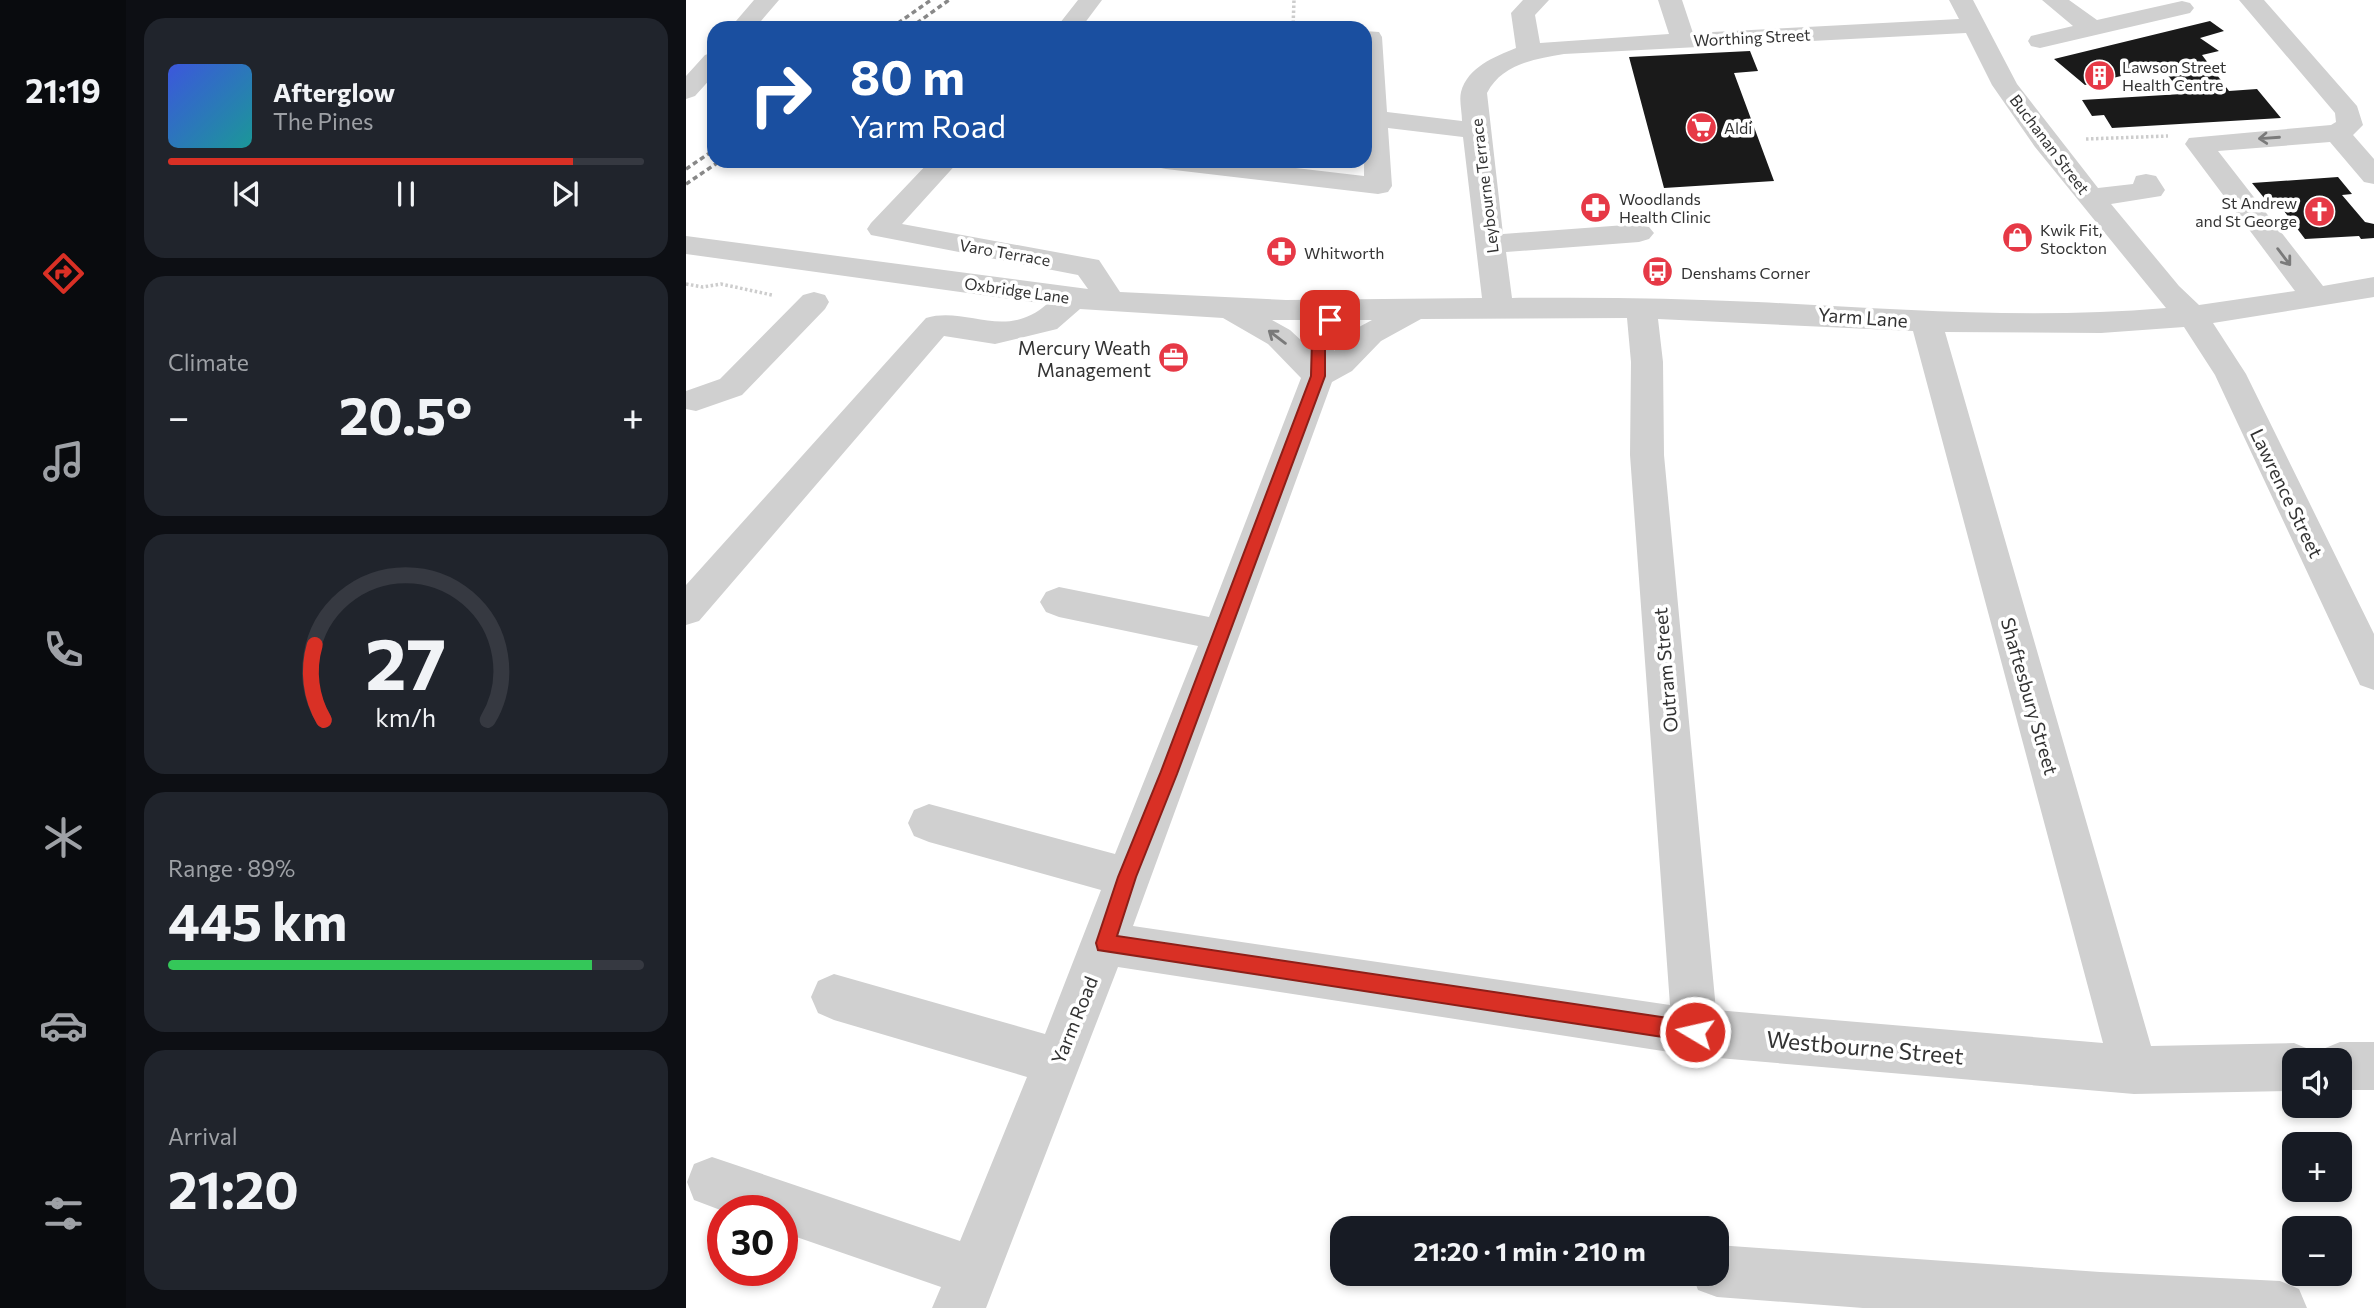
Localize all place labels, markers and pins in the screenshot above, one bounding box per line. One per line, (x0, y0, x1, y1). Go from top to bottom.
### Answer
place label: Lawson Street Health Centre (2122, 57, 2227, 94)
building icon: Lawson Street Health Centre (2082, 58, 2116, 92)
supermarket icon: Aldi (1684, 110, 1718, 144)
place label: Aldi (1724, 118, 1752, 137)
place label: Woodlands Health Clinic (1619, 189, 1711, 226)
pharmacy icon: Woodlands Health Clinic (1579, 190, 1613, 224)
place label: St Andrew and St George (2195, 193, 2297, 230)
church icon: St Andrew and St George (2303, 194, 2337, 228)
place label: Kwik Fit, Stockton (2040, 220, 2107, 257)
shop icon: Kwik Fit, Stockton (2000, 221, 2034, 255)
pharmacy icon: Whitworth (1264, 235, 1298, 269)
place label: Whitworth (1304, 243, 1384, 262)
bus stop icon: Denshams Corner (1641, 255, 1675, 289)
place label: Denshams Corner (1681, 263, 1811, 282)
pin (1300, 290, 1360, 350)
place label: Mercury Weath Management (1018, 336, 1151, 381)
office icon: Mercury Weath Management (1157, 341, 1191, 375)

